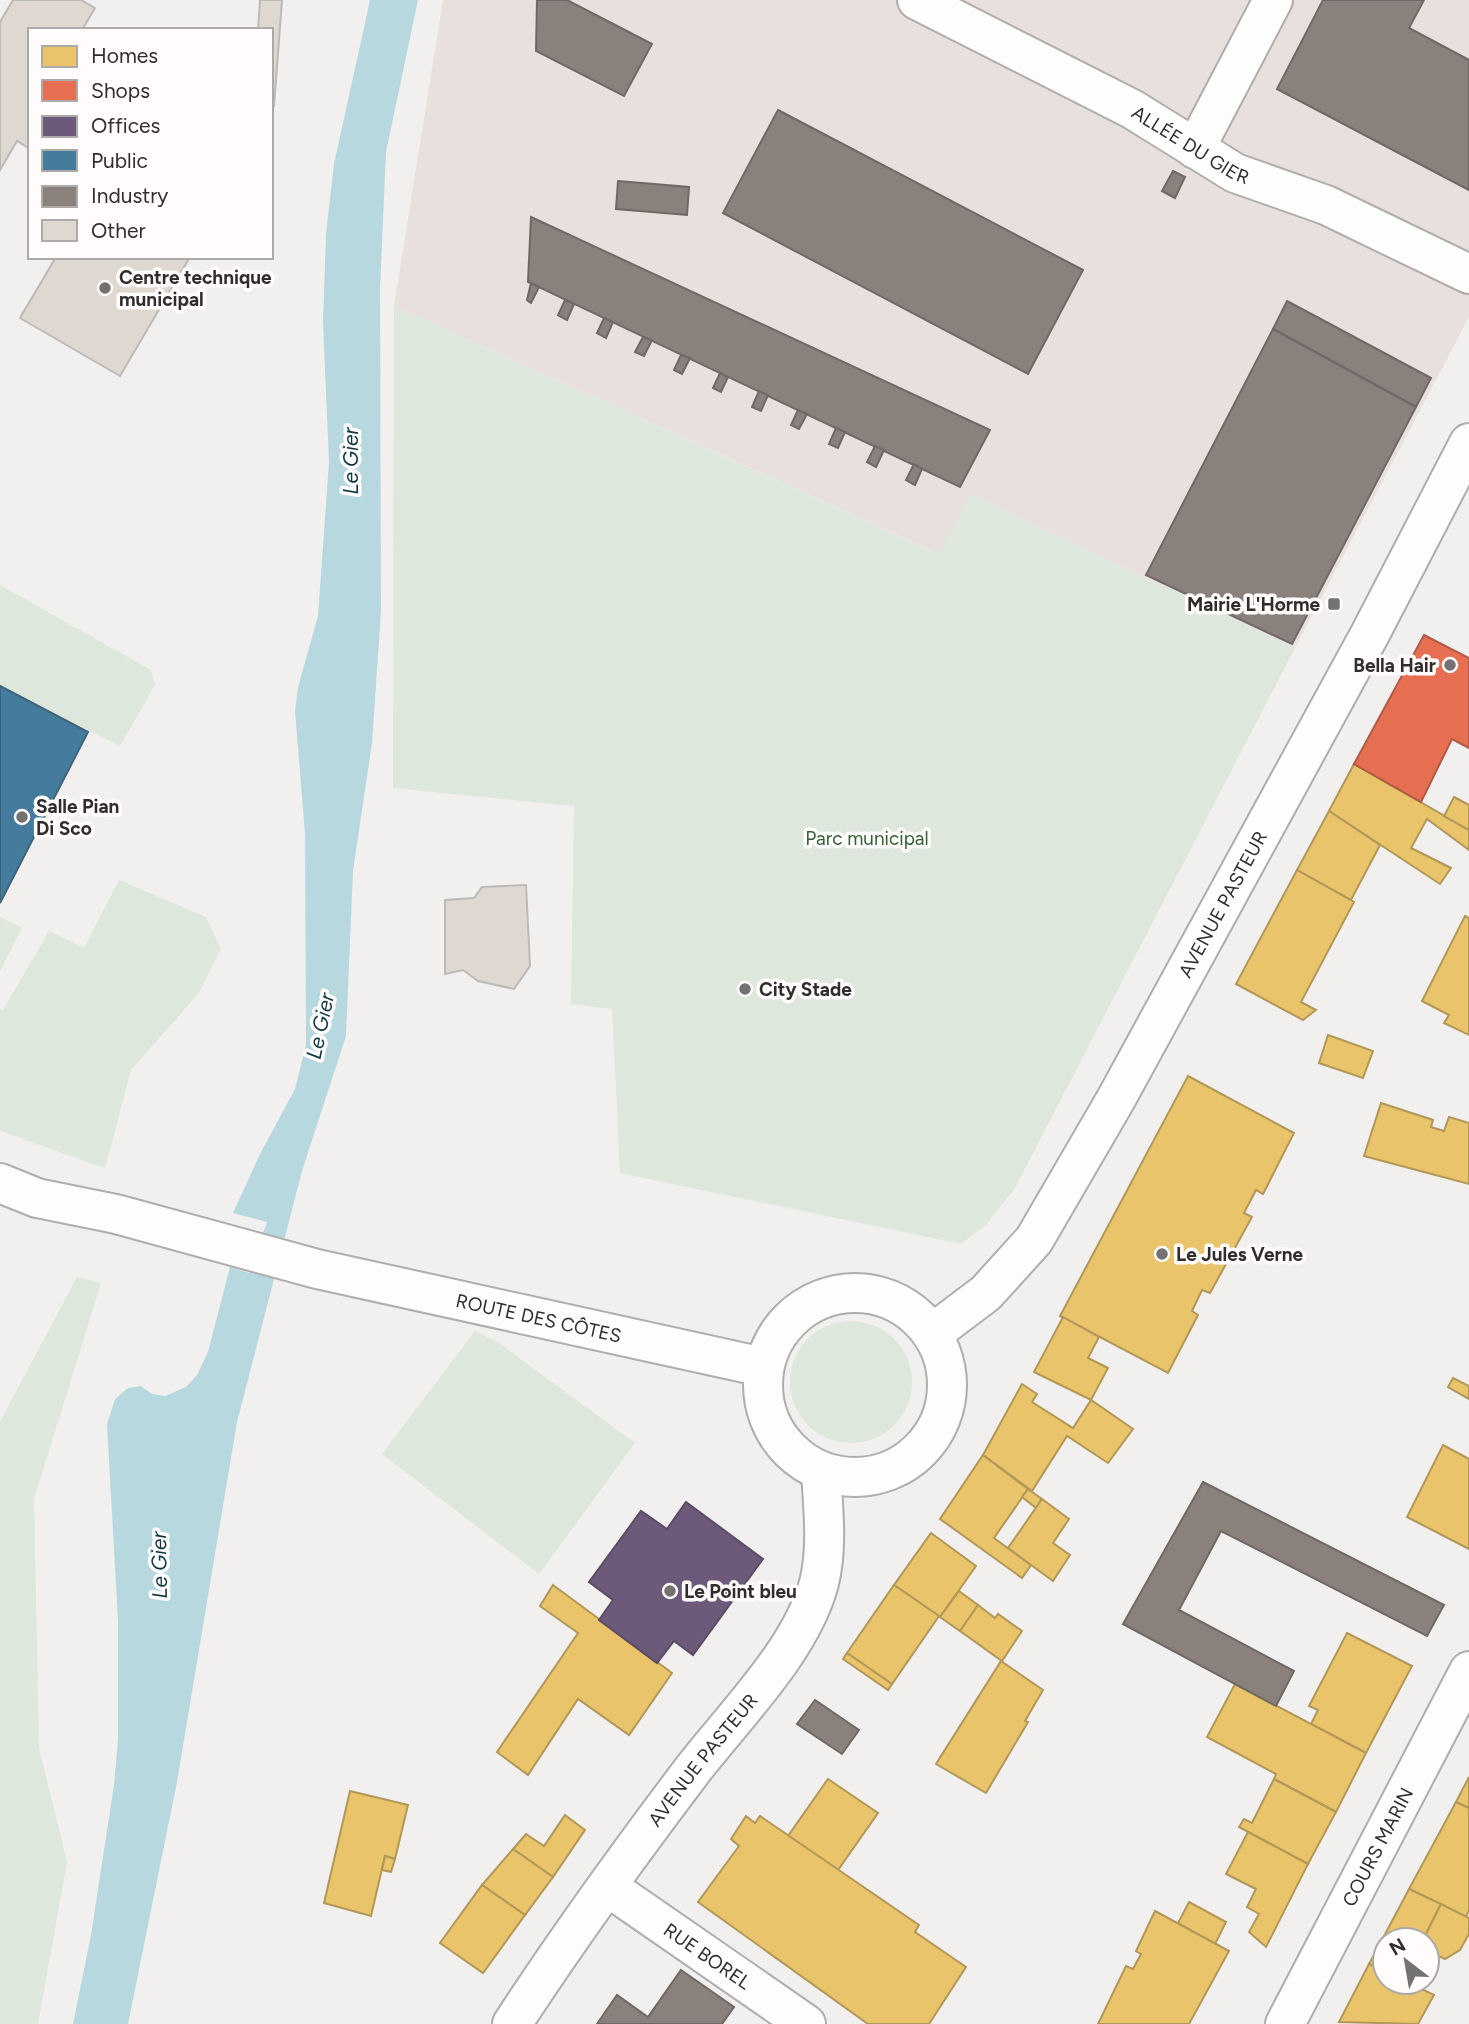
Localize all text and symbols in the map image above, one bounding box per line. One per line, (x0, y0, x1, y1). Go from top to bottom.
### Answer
legend (28, 28, 273, 259)
text: Homes (91, 43, 158, 68)
text: Shops (91, 78, 150, 103)
street label: ALLÉE DU GIER (1128, 100, 1253, 189)
text: Offices (91, 113, 160, 138)
text: Public (91, 148, 148, 173)
text: Industry (91, 183, 168, 208)
text: Other (91, 218, 146, 243)
place label: Centre technique municipal (119, 266, 272, 311)
marker: Centre technique municipal (97, 280, 113, 296)
water label: Le Gier (338, 427, 363, 495)
place label: Mairie L'Horme (1187, 593, 1320, 616)
marker: Mairie L'Horme (1326, 596, 1342, 612)
place label: Bella Hair (1353, 654, 1436, 677)
marker: Bella Hair (1442, 657, 1458, 673)
place label: Salle Pian Di Sco (36, 795, 119, 840)
marker: Salle Pian Di Sco (14, 809, 30, 825)
park label: Parc municipal (805, 827, 929, 850)
street label: AVENUE PASTEUR (1173, 827, 1272, 981)
place label: City Stade (759, 978, 852, 1001)
marker: City Stade (737, 981, 753, 997)
water label: Le Gier (301, 990, 339, 1061)
place label: Le Jules Verne (1176, 1243, 1304, 1266)
marker: Le Jules Verne (1154, 1246, 1170, 1262)
street label: ROUTE DES CÔTES (454, 1288, 624, 1347)
water label: Le Gier (146, 1530, 172, 1599)
place label: Le Point bleu (684, 1580, 797, 1603)
marker: Le Point bleu (662, 1583, 678, 1599)
street label: AVENUE PASTEUR (643, 1689, 762, 1831)
street label: COURS MARIN (1337, 1783, 1418, 1910)
street label: RUE BOREL (660, 1918, 756, 1994)
north arrow (1371, 1926, 1441, 1996)
text: N (1385, 1933, 1410, 1960)

